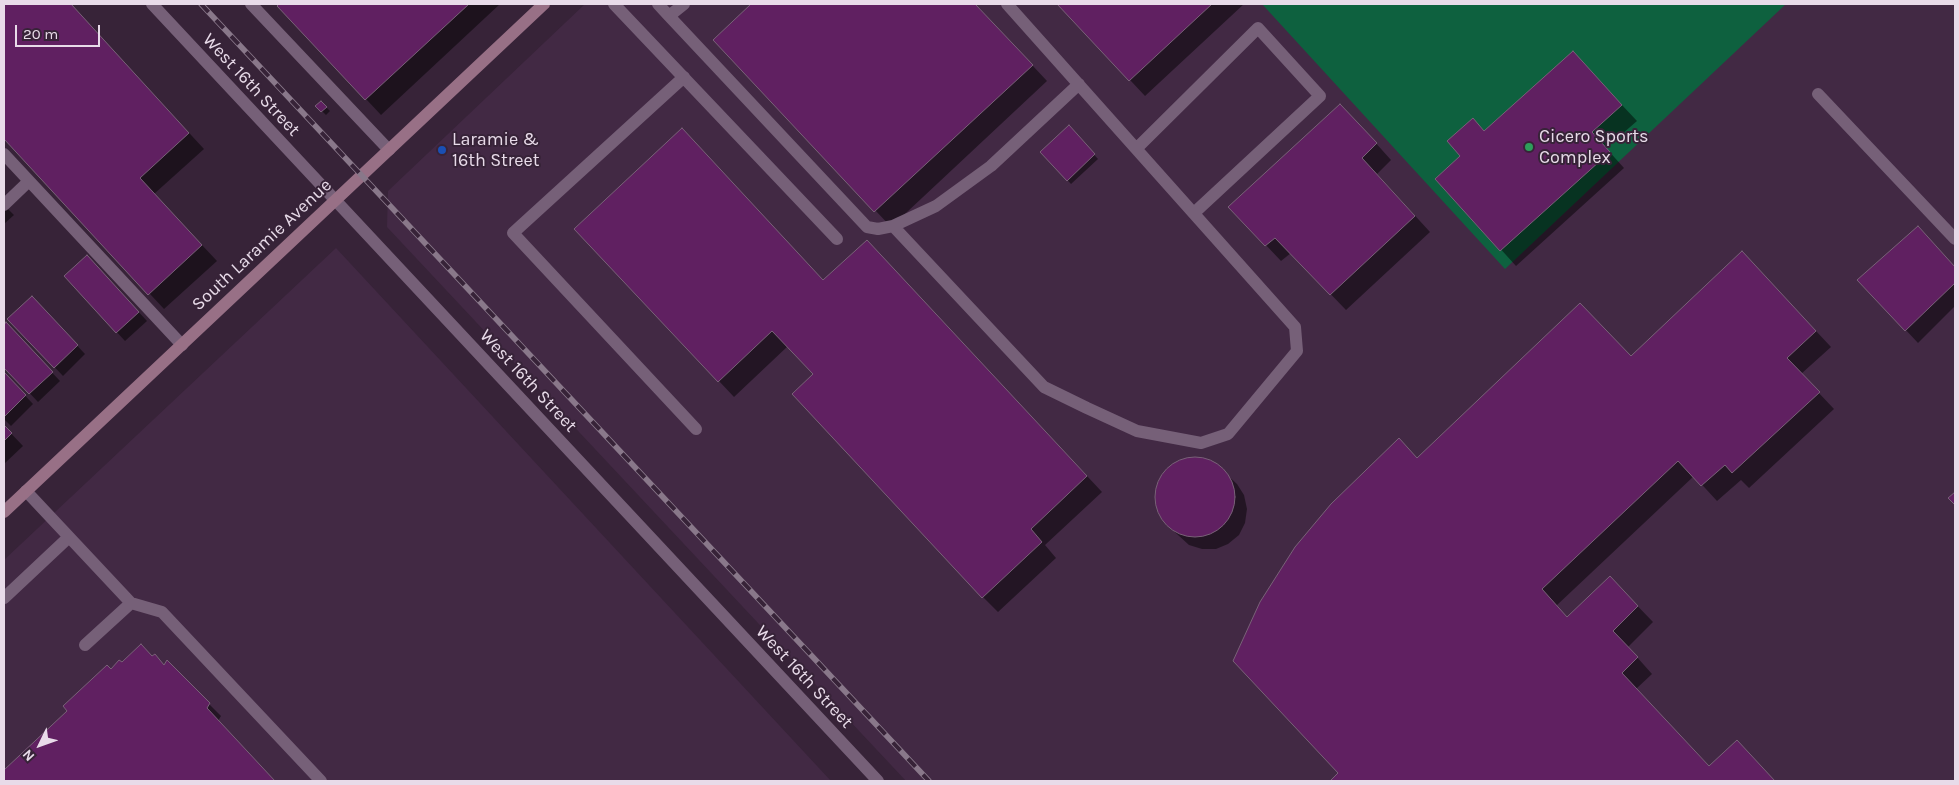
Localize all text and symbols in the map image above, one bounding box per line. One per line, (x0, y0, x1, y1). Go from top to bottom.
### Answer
scale bar (18, 15, 102, 47)
text: 20 m (23, 25, 58, 43)
street label: West 16th Street (198, 29, 304, 141)
place label: Cicero Sports Complex (1539, 126, 1649, 168)
place label: Laramie & 16th Street (452, 129, 540, 172)
marker: Cicero Sports Complex (1523, 141, 1535, 153)
marker: Laramie & 16th Street (436, 144, 448, 156)
street label: South Laramie Avenue (188, 175, 336, 315)
street label: West 16th Street (475, 325, 581, 437)
street label: West 16th Street (751, 621, 857, 733)
north arrow (15, 720, 65, 770)
text: N (19, 746, 38, 765)

